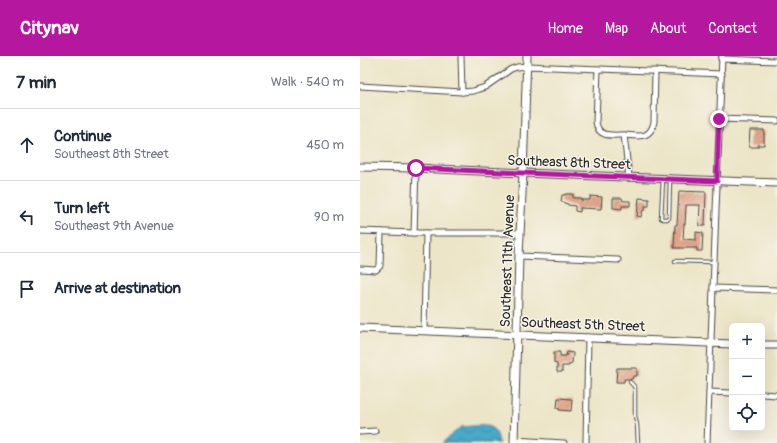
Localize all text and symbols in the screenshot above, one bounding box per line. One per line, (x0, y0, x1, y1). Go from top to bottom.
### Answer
text: Citynav (20, 16, 79, 40)
text: Home (548, 20, 583, 37)
text: Map (605, 20, 628, 37)
text: About (650, 20, 686, 37)
text: Contact (708, 20, 757, 37)
text: 7 min (16, 72, 56, 93)
text: Walk · 540 m (271, 74, 344, 90)
route end (710, 110, 728, 128)
text: Continue (54, 127, 112, 146)
icon: ahead (16, 134, 38, 156)
text: 450 m (306, 137, 344, 153)
text: Southeast 8th Street (54, 146, 169, 162)
street label: Southeast 8th Street (507, 152, 631, 173)
route start (407, 159, 425, 177)
street label: Southeast 11th Avenue (497, 194, 518, 328)
text: Turn left (54, 199, 110, 218)
icon: left (16, 206, 38, 228)
text: 90 m (314, 209, 344, 225)
text: Southeast 9th Avenue (54, 218, 174, 234)
icon: arrive (16, 278, 38, 300)
text: Arrive at destination (54, 279, 181, 298)
street label: Southeast 5th Street (521, 314, 646, 335)
map controls (729, 323, 765, 431)
button: + (729, 323, 765, 359)
button: − (729, 359, 765, 395)
button: locate (729, 395, 765, 431)

